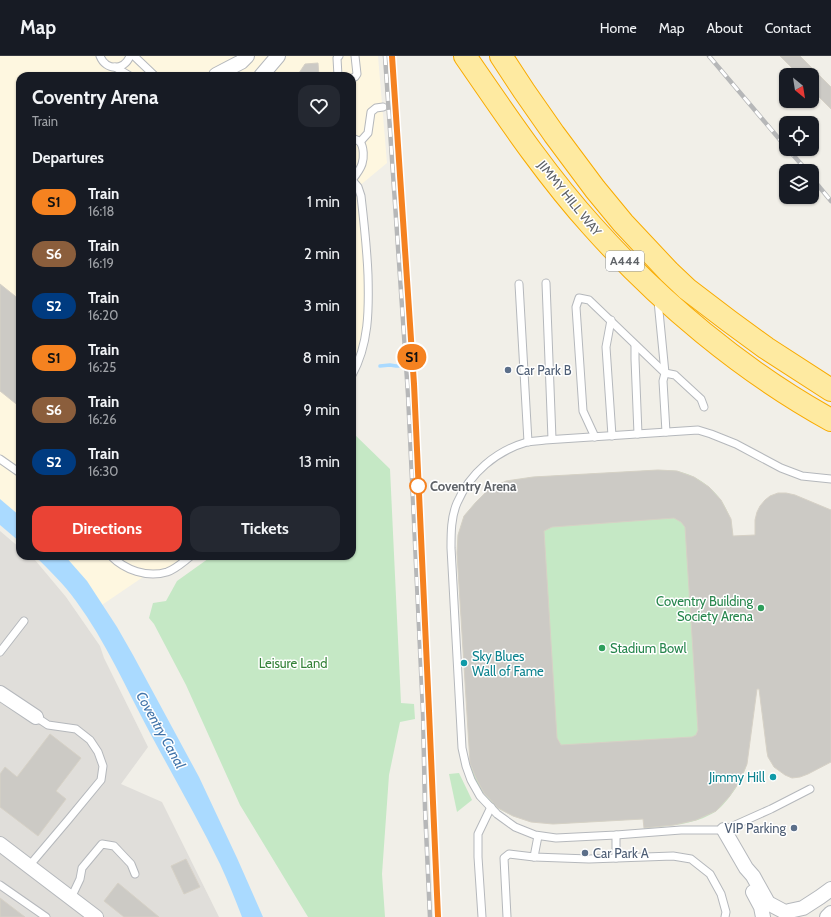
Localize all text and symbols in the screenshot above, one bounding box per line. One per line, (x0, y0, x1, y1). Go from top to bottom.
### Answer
text: Map (20, 16, 56, 39)
text: Home (600, 19, 637, 37)
text: Map (659, 19, 684, 37)
text: About (706, 19, 743, 37)
text: Contact (765, 19, 811, 37)
north arrow (779, 68, 819, 108)
map controls (779, 68, 819, 204)
button: heart (298, 85, 340, 127)
text: Coventry Arena (32, 86, 158, 109)
text: Train (32, 113, 58, 129)
button: locate (779, 116, 819, 156)
text: Departures (32, 149, 104, 167)
street label: JIMMY HILL WAY (534, 156, 606, 239)
button: layers (779, 164, 819, 204)
text: Train (88, 185, 119, 203)
text: S1 (47, 193, 61, 211)
text: 1 min (307, 193, 340, 211)
text: 16:18 (88, 203, 114, 219)
text: Train (88, 237, 119, 255)
text: S6 (46, 245, 62, 263)
text: 2 min (304, 245, 340, 263)
road number: A444 (606, 251, 644, 271)
text: 16:19 (88, 255, 114, 271)
text: Train (88, 289, 119, 307)
text: S2 (46, 297, 62, 315)
text: 3 min (304, 297, 340, 315)
text: 16:20 (88, 307, 118, 323)
text: Train (88, 341, 119, 359)
line badge: S1 (394, 344, 430, 370)
text: S1 (405, 348, 419, 366)
text: S1 (47, 349, 61, 367)
text: 8 min (303, 349, 340, 367)
text: 16:25 (88, 359, 116, 375)
place label: Car Park B (516, 362, 572, 378)
marker: Car Park B (503, 365, 513, 375)
text: Train (88, 393, 119, 411)
text: S6 (46, 401, 62, 419)
text: 9 min (303, 401, 340, 419)
text: 16:26 (88, 411, 117, 427)
text: Train (88, 445, 119, 463)
text: S2 (46, 453, 62, 471)
text: 13 min (299, 453, 340, 471)
text: 16:30 (88, 463, 118, 479)
marker: Coventry Arena (409, 477, 427, 495)
place label: Coventry Arena (430, 478, 517, 494)
button: Directions (32, 506, 182, 552)
button: Tickets (190, 506, 340, 552)
place label: Coventry Building Society Arena (656, 593, 754, 624)
marker: Coventry Building Society Arena (756, 603, 766, 613)
place label: Stadium Bowl (610, 640, 686, 656)
marker: Stadium Bowl (597, 643, 607, 653)
place label: Sky Blues Wall of Fame (472, 648, 544, 679)
park label: Leisure Land (259, 655, 327, 671)
marker: Sky Blues Wall of Fame (459, 658, 469, 668)
water label: Coventry Canal (132, 688, 190, 772)
place label: Jimmy Hill (708, 769, 765, 785)
marker: Jimmy Hill (768, 772, 778, 782)
place label: VIP Parking (724, 820, 787, 836)
marker: VIP Parking (789, 823, 799, 833)
place label: Car Park A (593, 845, 649, 861)
marker: Car Park A (580, 848, 590, 858)

